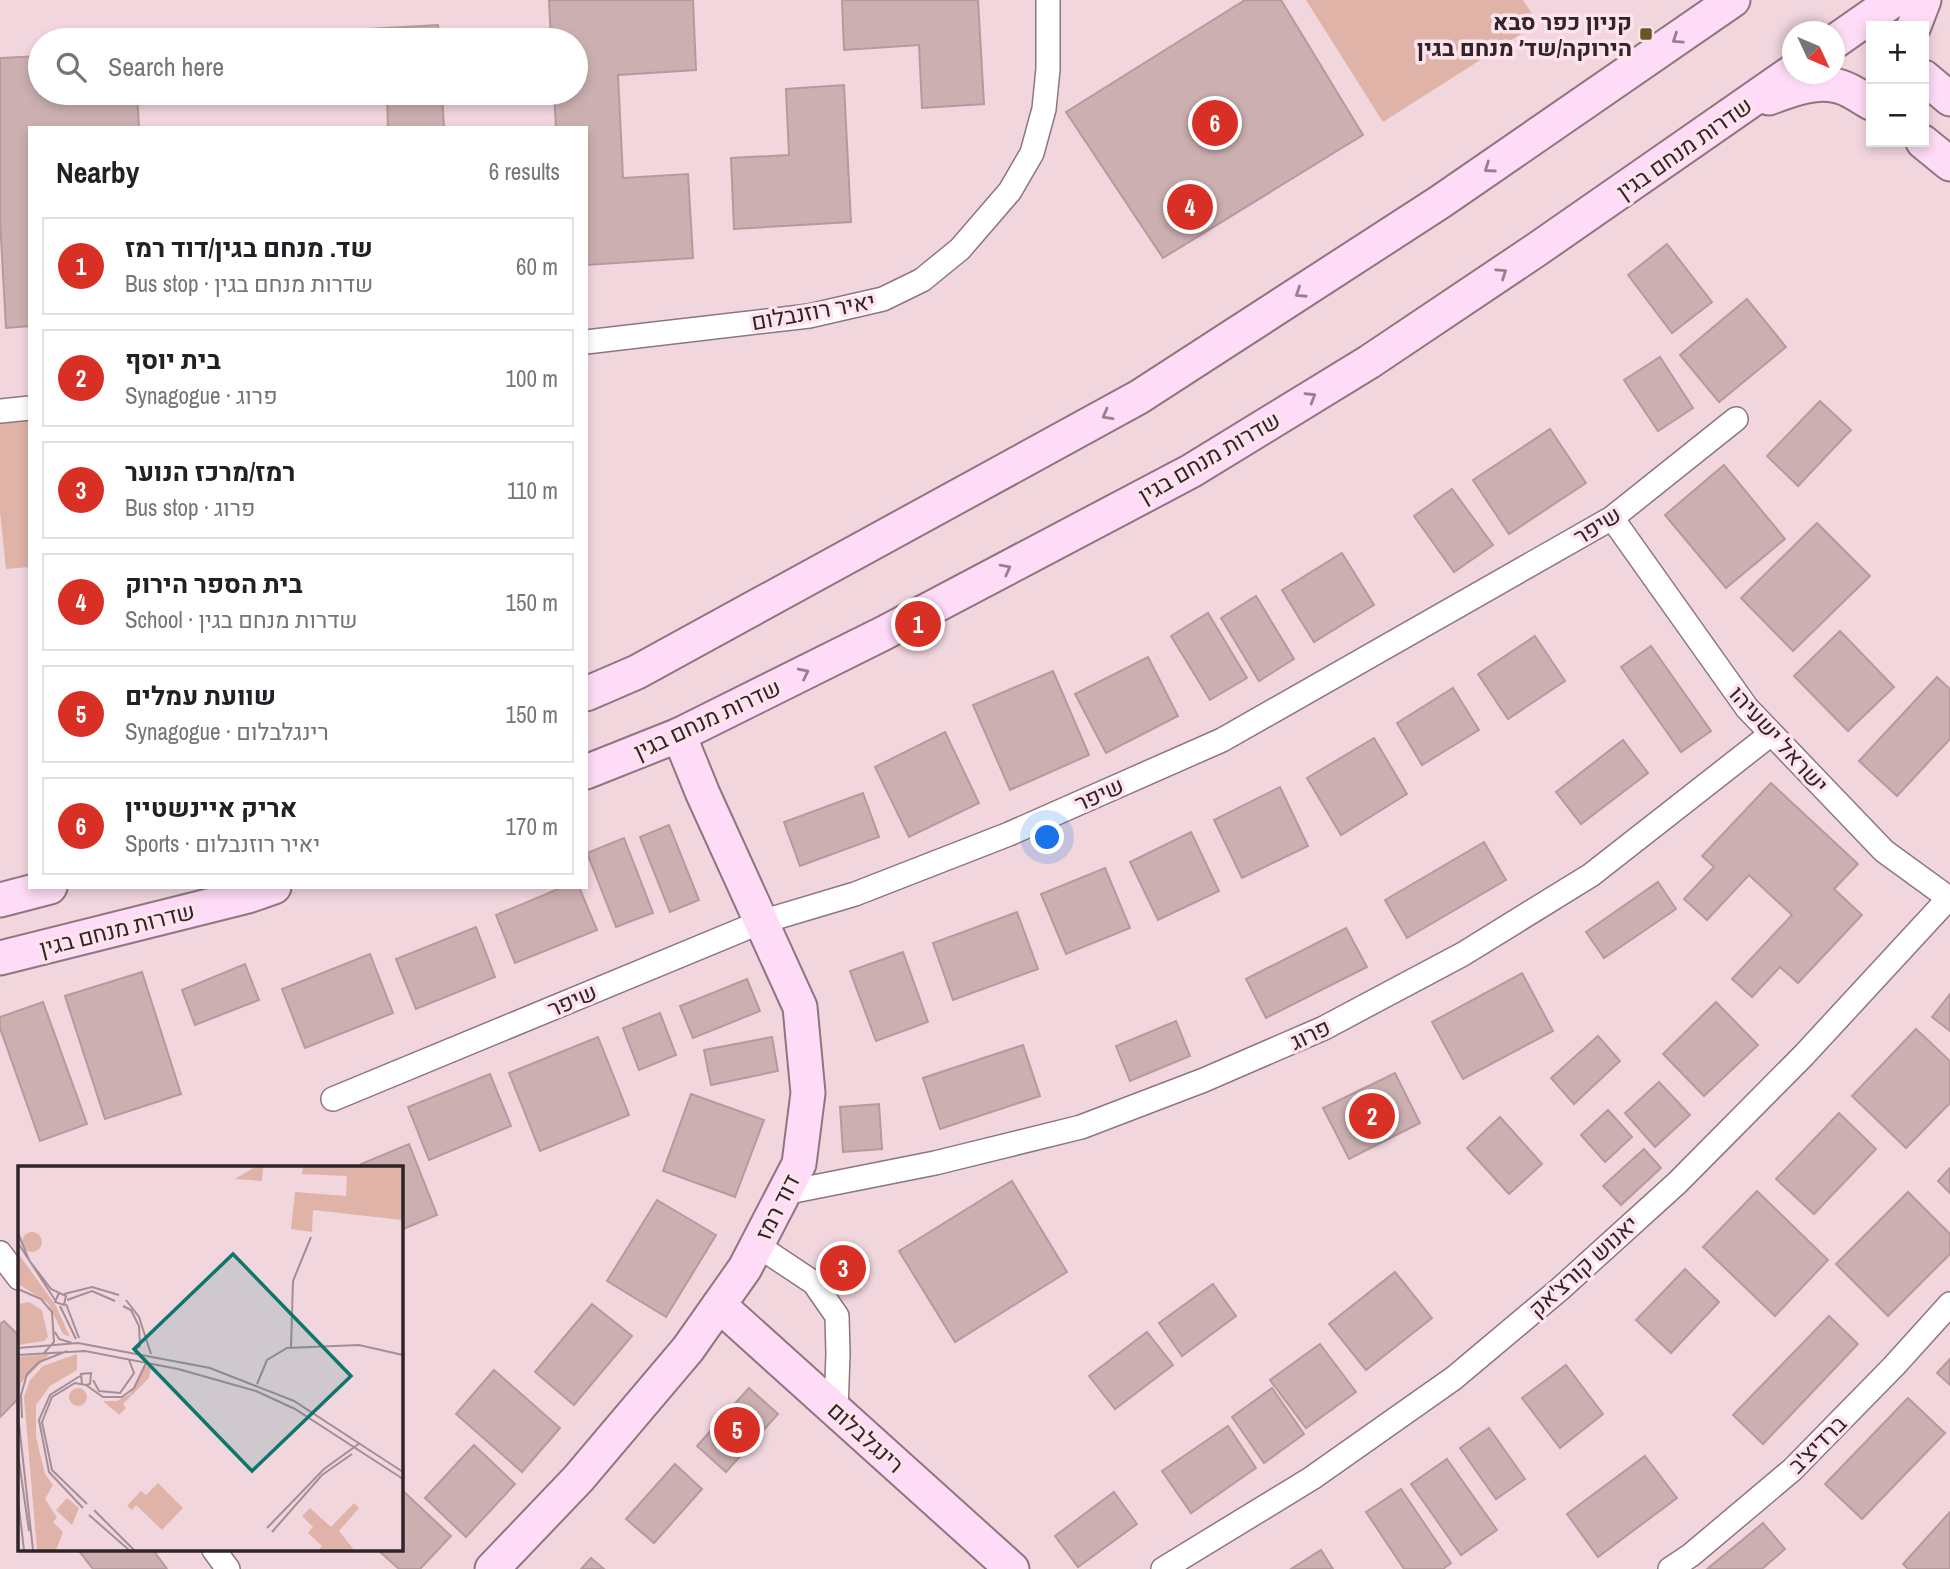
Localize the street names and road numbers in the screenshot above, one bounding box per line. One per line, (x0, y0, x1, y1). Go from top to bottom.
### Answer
street label: שדרות מנחם בגין (1610, 90, 1758, 206)
street label: יאיר רוזנבלום (749, 285, 877, 337)
street label: שדרות מנחם בגין (1132, 404, 1286, 510)
street label: שיפר (1567, 498, 1627, 552)
street label: שדרות מנחם בגין (628, 671, 786, 767)
street label: ישראל ישעיהו (1723, 679, 1835, 799)
street label: שיפר (1069, 769, 1129, 819)
street label: שדרות מנחם בגין (36, 895, 198, 963)
street label: שיפר (543, 976, 601, 1024)
street label: פרוג (1285, 1011, 1335, 1057)
street label: דוד רמז (747, 1169, 807, 1245)
street label: יאנוש קורצ'אק (1521, 1208, 1645, 1324)
street label: רינגלבלום (821, 1394, 911, 1480)
street label: ברדיצ'ב (1781, 1408, 1853, 1480)

